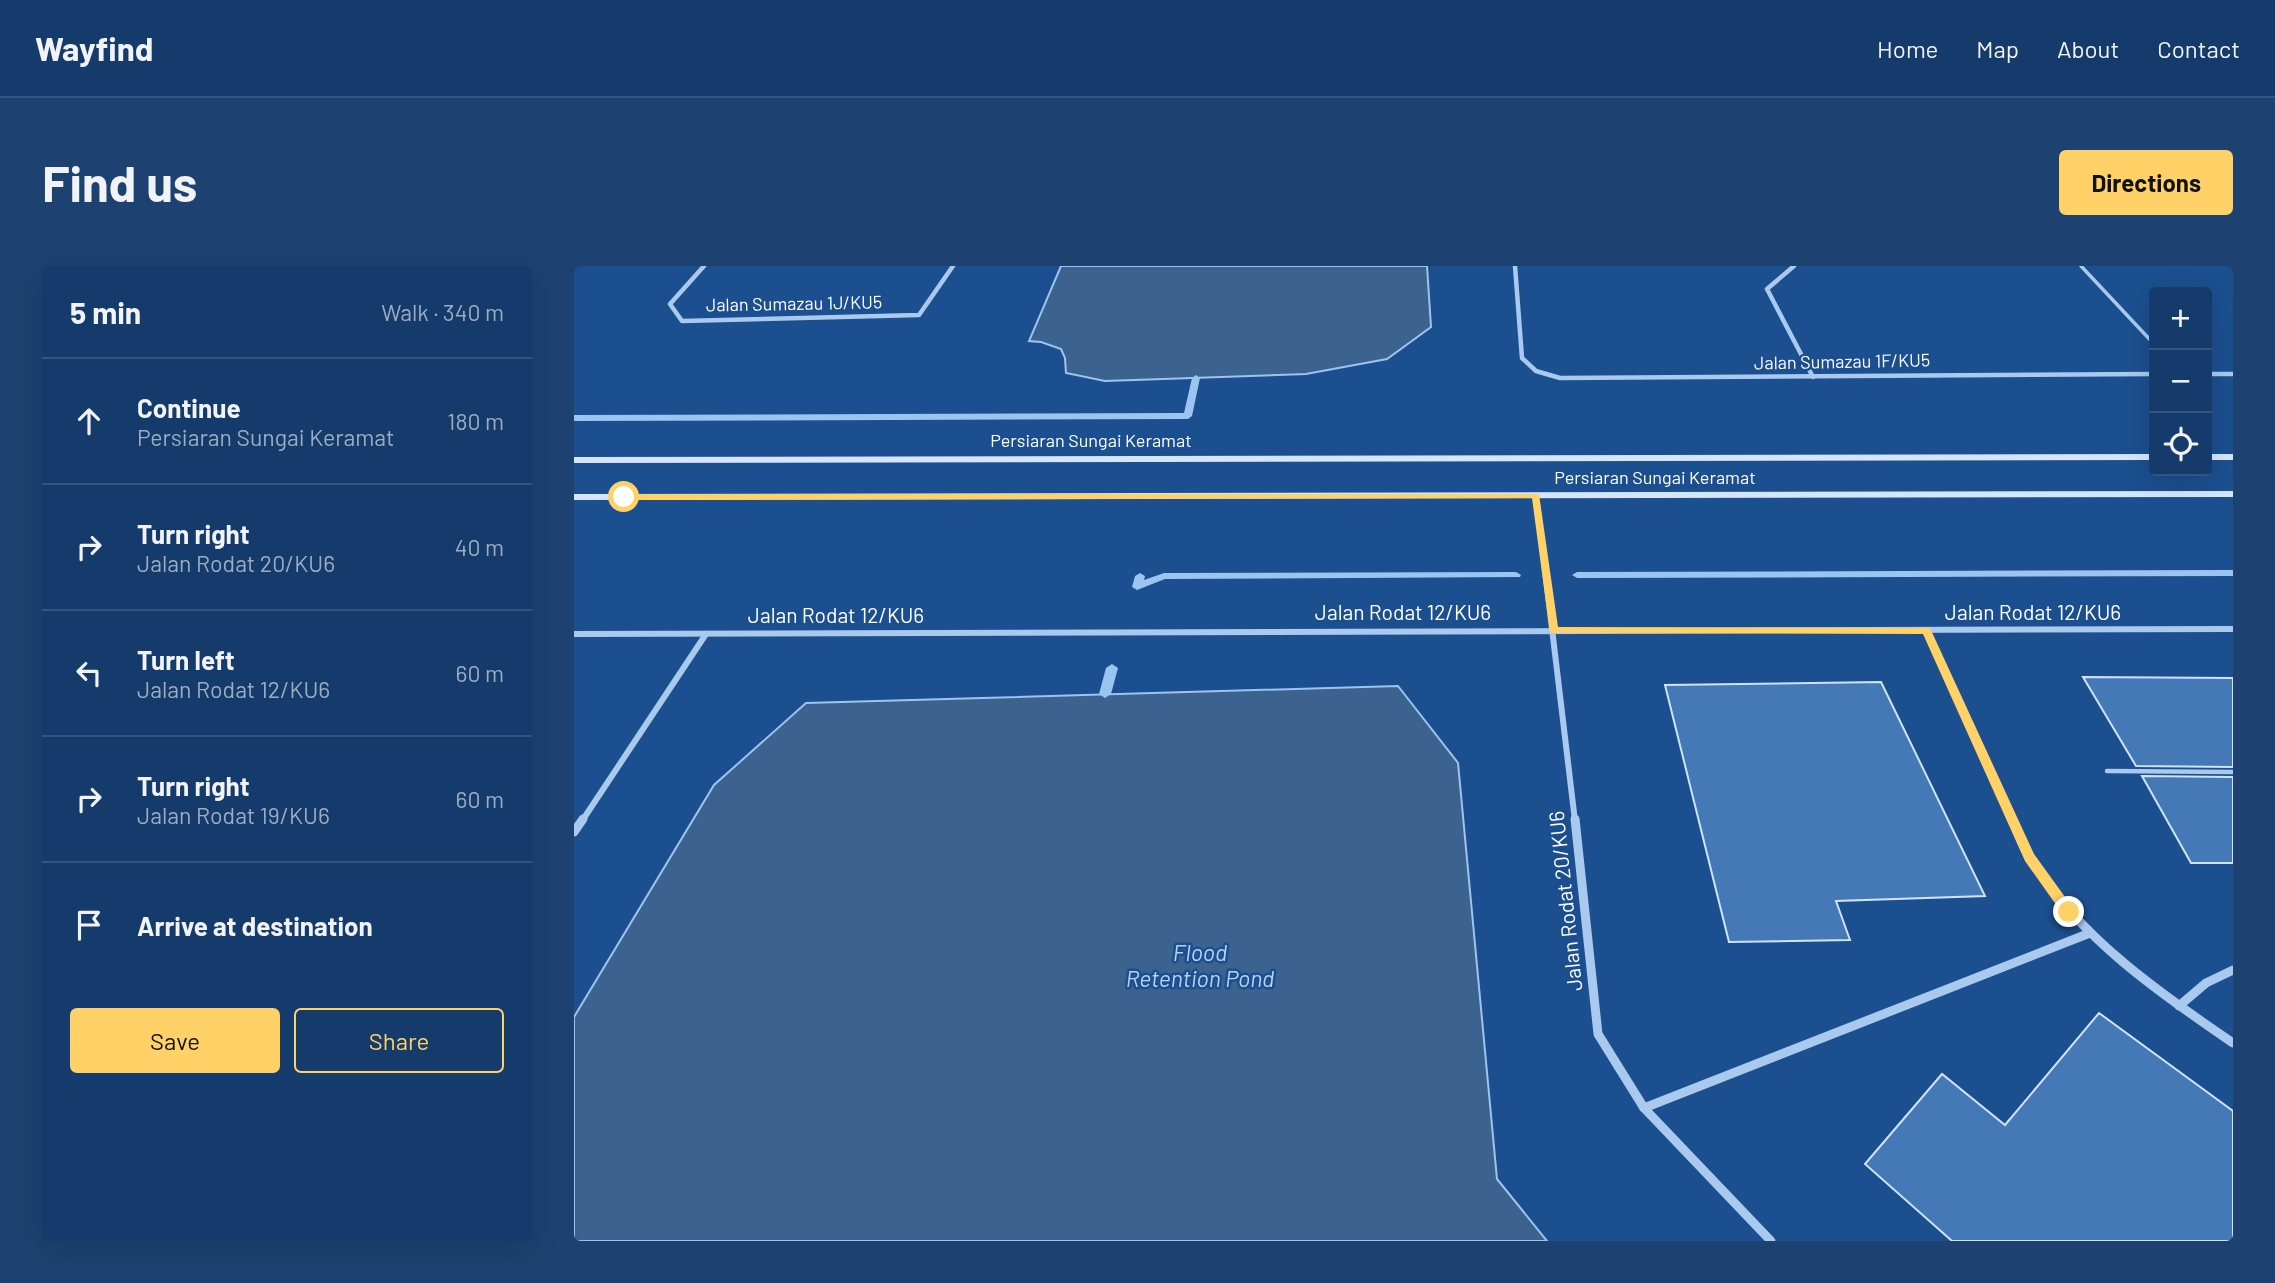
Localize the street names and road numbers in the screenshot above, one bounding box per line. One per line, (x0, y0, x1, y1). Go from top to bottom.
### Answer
street label: Jalan Sumazau 1J/KU5 (706, 290, 882, 316)
street label: Jalan Sumazau 1F/KU5 (1754, 348, 1930, 374)
street label: Persiaran Sungai Keramat (990, 429, 1192, 451)
street label: Persiaran Sungai Keramat (1554, 466, 1756, 488)
street label: Jalan Rodat 12/KU6 (1315, 599, 1491, 624)
street label: Jalan Rodat 12/KU6 (1945, 599, 2121, 624)
street label: Jalan Rodat 12/KU6 (748, 602, 924, 627)
street label: Jalan Rodat 20/KU6 (1543, 810, 1586, 992)

